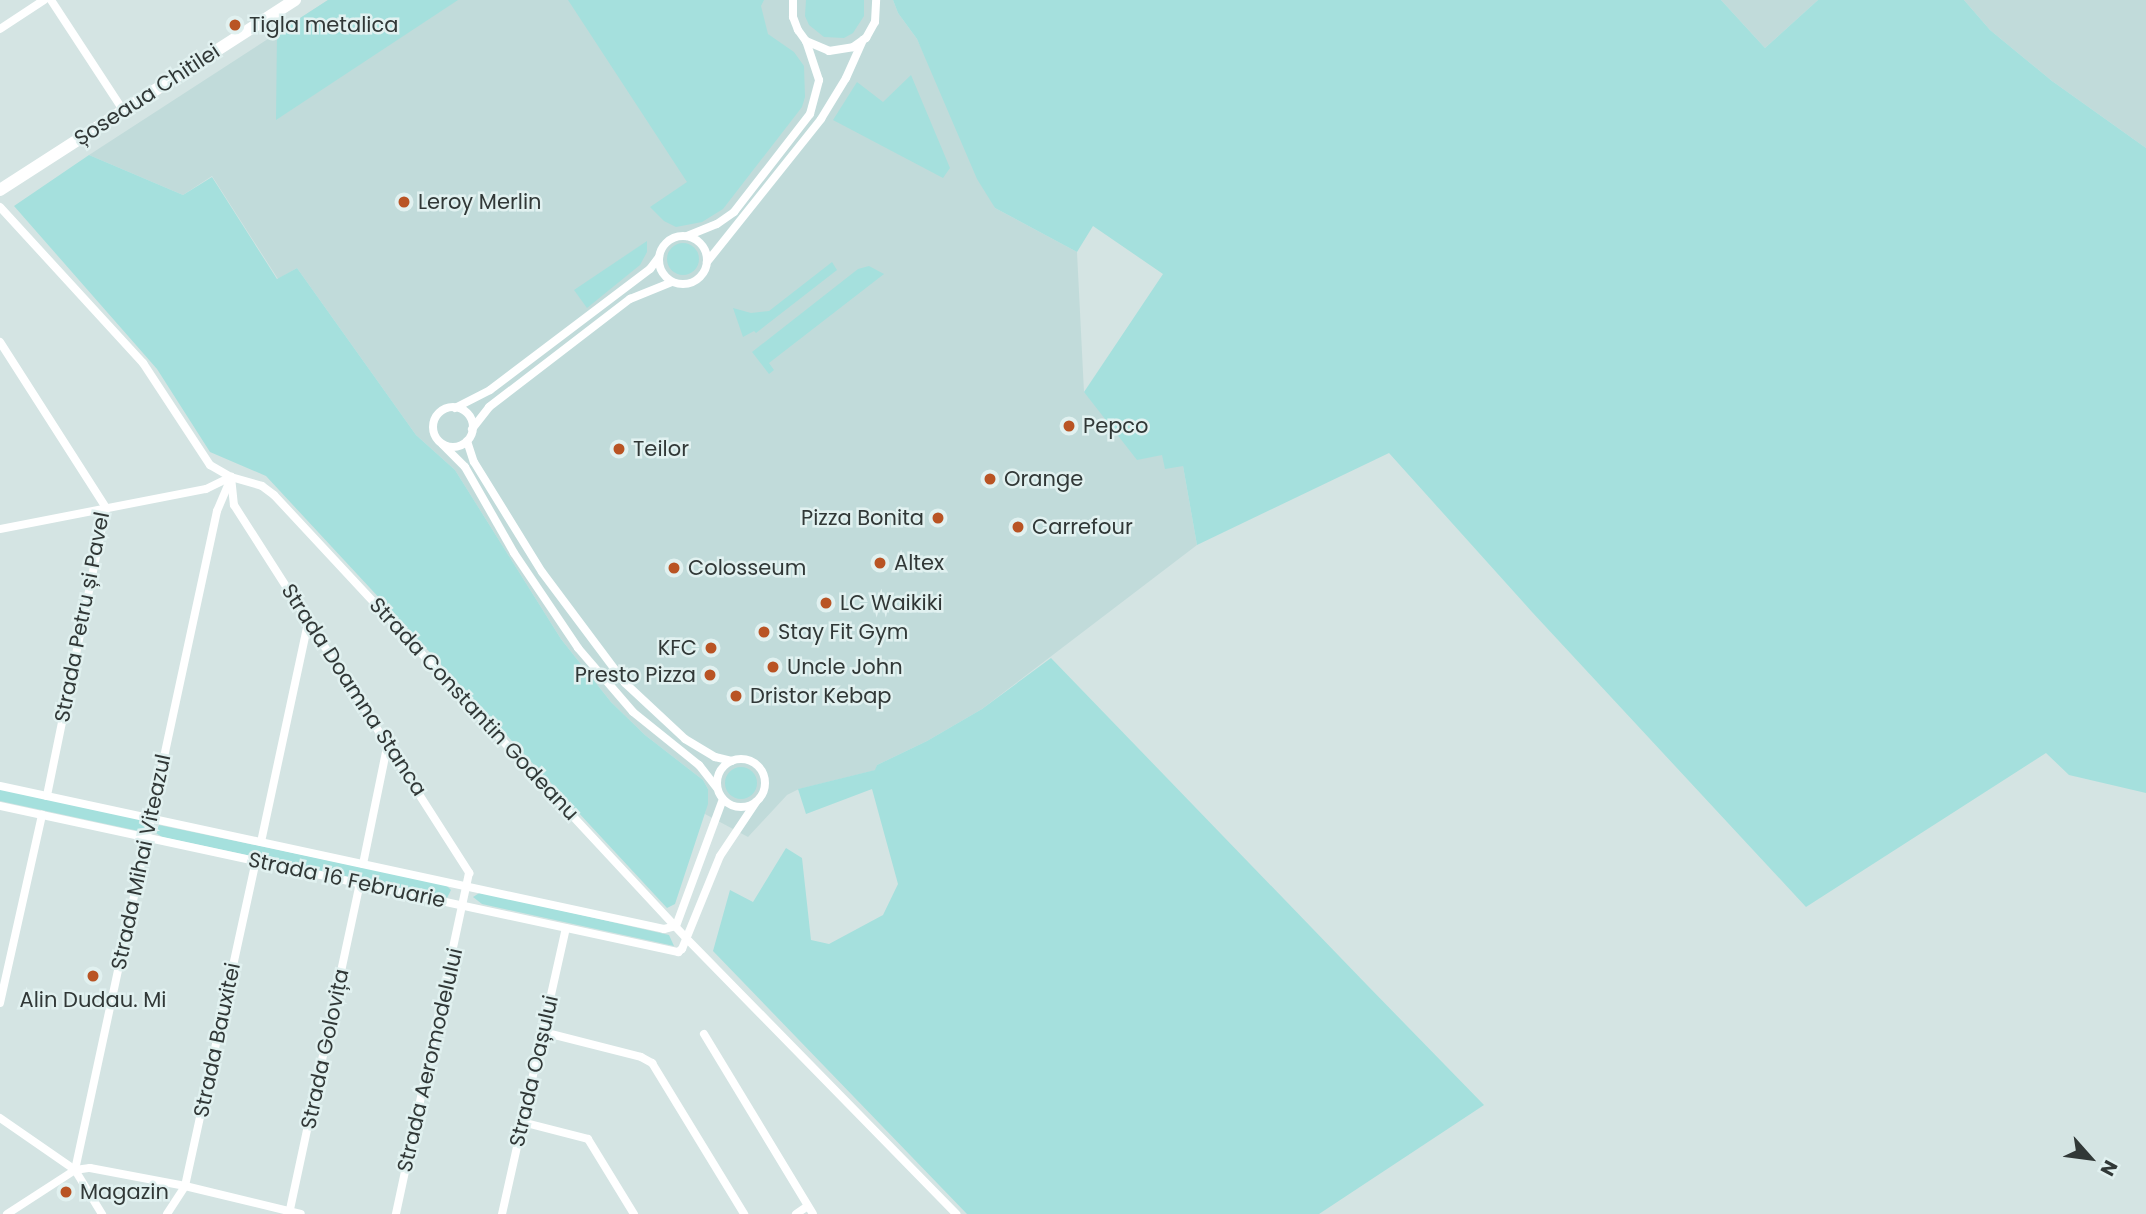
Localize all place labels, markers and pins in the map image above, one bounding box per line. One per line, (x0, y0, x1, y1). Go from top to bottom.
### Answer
place label: Tigla metalica (249, 12, 398, 38)
marker: Tigla metalica (227, 17, 243, 33)
place label: Leroy Merlin (418, 189, 542, 215)
marker: Leroy Merlin (396, 194, 412, 210)
place label: Pepco (1083, 413, 1149, 439)
marker: Pepco (1061, 418, 1077, 434)
place label: Teilor (633, 436, 689, 462)
marker: Teilor (611, 441, 627, 457)
place label: Orange (1004, 466, 1083, 492)
marker: Orange (982, 471, 998, 487)
place label: Pizza Bonita (801, 505, 924, 531)
marker: Pizza Bonita (930, 510, 946, 526)
place label: Carrefour (1032, 514, 1133, 540)
marker: Carrefour (1010, 519, 1026, 535)
place label: Altex (894, 550, 944, 576)
place label: Colosseum (688, 555, 806, 581)
marker: Altex (872, 555, 888, 571)
marker: Colosseum (666, 560, 682, 576)
place label: LC Waikiki (840, 590, 943, 616)
marker: LC Waikiki (818, 595, 834, 611)
place label: Stay Fit Gym (778, 619, 908, 645)
marker: Stay Fit Gym (756, 624, 772, 640)
place label: KFC (658, 635, 697, 661)
marker: KFC (703, 640, 719, 656)
place label: Uncle John (787, 654, 903, 680)
marker: Uncle John (765, 659, 781, 675)
place label: Presto Pizza (575, 662, 696, 688)
marker: Presto Pizza (702, 667, 718, 683)
place label: Dristor Kebap (750, 683, 892, 709)
marker: Dristor Kebap (728, 688, 744, 704)
marker: Alin Dudau. Mi (85, 968, 101, 984)
place label: Alin Dudau. Mi (20, 987, 166, 1013)
place label: Magazin (80, 1179, 169, 1205)
marker: Magazin (58, 1184, 74, 1200)

